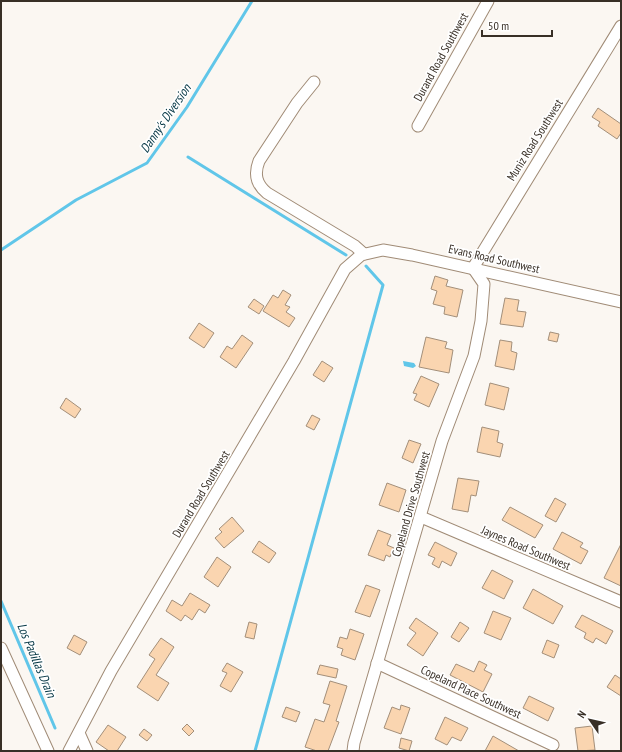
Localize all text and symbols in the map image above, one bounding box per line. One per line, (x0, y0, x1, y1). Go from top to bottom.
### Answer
street label: Durand Road Southwest (410, 9, 471, 104)
scale bar (482, 12, 552, 38)
text: 50 m (488, 18, 509, 33)
water label: Danny's Diversion (136, 80, 195, 156)
street label: Muniz Road Southwest (503, 95, 566, 183)
street label: Evans Road Southwest (447, 241, 542, 276)
street label: Durand Road Southwest (169, 447, 233, 540)
street label: Copeland Drive Southwest (388, 449, 433, 558)
street label: Jaynes Road Southwest (478, 522, 574, 573)
water label: Los Padillas Drain (13, 620, 60, 701)
street label: Copeland Place Southwest (419, 662, 524, 722)
north arrow (570, 700, 610, 740)
text: N (574, 708, 589, 721)

